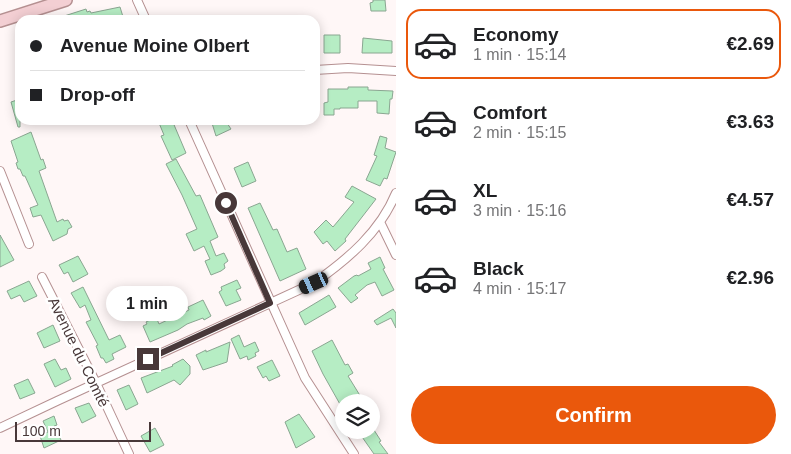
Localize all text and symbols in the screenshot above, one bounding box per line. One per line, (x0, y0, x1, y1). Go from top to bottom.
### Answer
icon: car (413, 22, 458, 67)
text: Economy (473, 24, 559, 45)
text: €2.69 (726, 33, 774, 54)
text: Avenue Moine Olbert (60, 35, 249, 56)
text: 1 min · 15:14 (473, 46, 566, 63)
text: Drop-off (60, 84, 135, 105)
icon: car (413, 100, 458, 145)
text: Comfort (473, 102, 547, 123)
text: €3.63 (726, 111, 774, 132)
text: 2 min · 15:15 (473, 124, 566, 141)
icon: car (413, 178, 458, 223)
text: XL (473, 180, 497, 201)
text: €4.57 (726, 189, 774, 210)
route start (215, 192, 237, 214)
text: 3 min · 15:16 (473, 202, 566, 219)
icon: car (413, 256, 458, 301)
text: Black (473, 258, 524, 279)
text: €2.96 (726, 267, 774, 288)
car (297, 270, 330, 296)
text: 4 min · 15:17 (473, 280, 566, 297)
callout: 1 min (107, 286, 189, 322)
street label: Avenue du Comté (45, 294, 113, 410)
text: 1 min (126, 295, 168, 312)
route end (137, 348, 159, 370)
button: Confirm (411, 386, 776, 444)
map controls (335, 394, 380, 439)
button: layers (335, 394, 380, 439)
scale bar (15, 419, 151, 442)
text: 100 m (22, 423, 61, 439)

